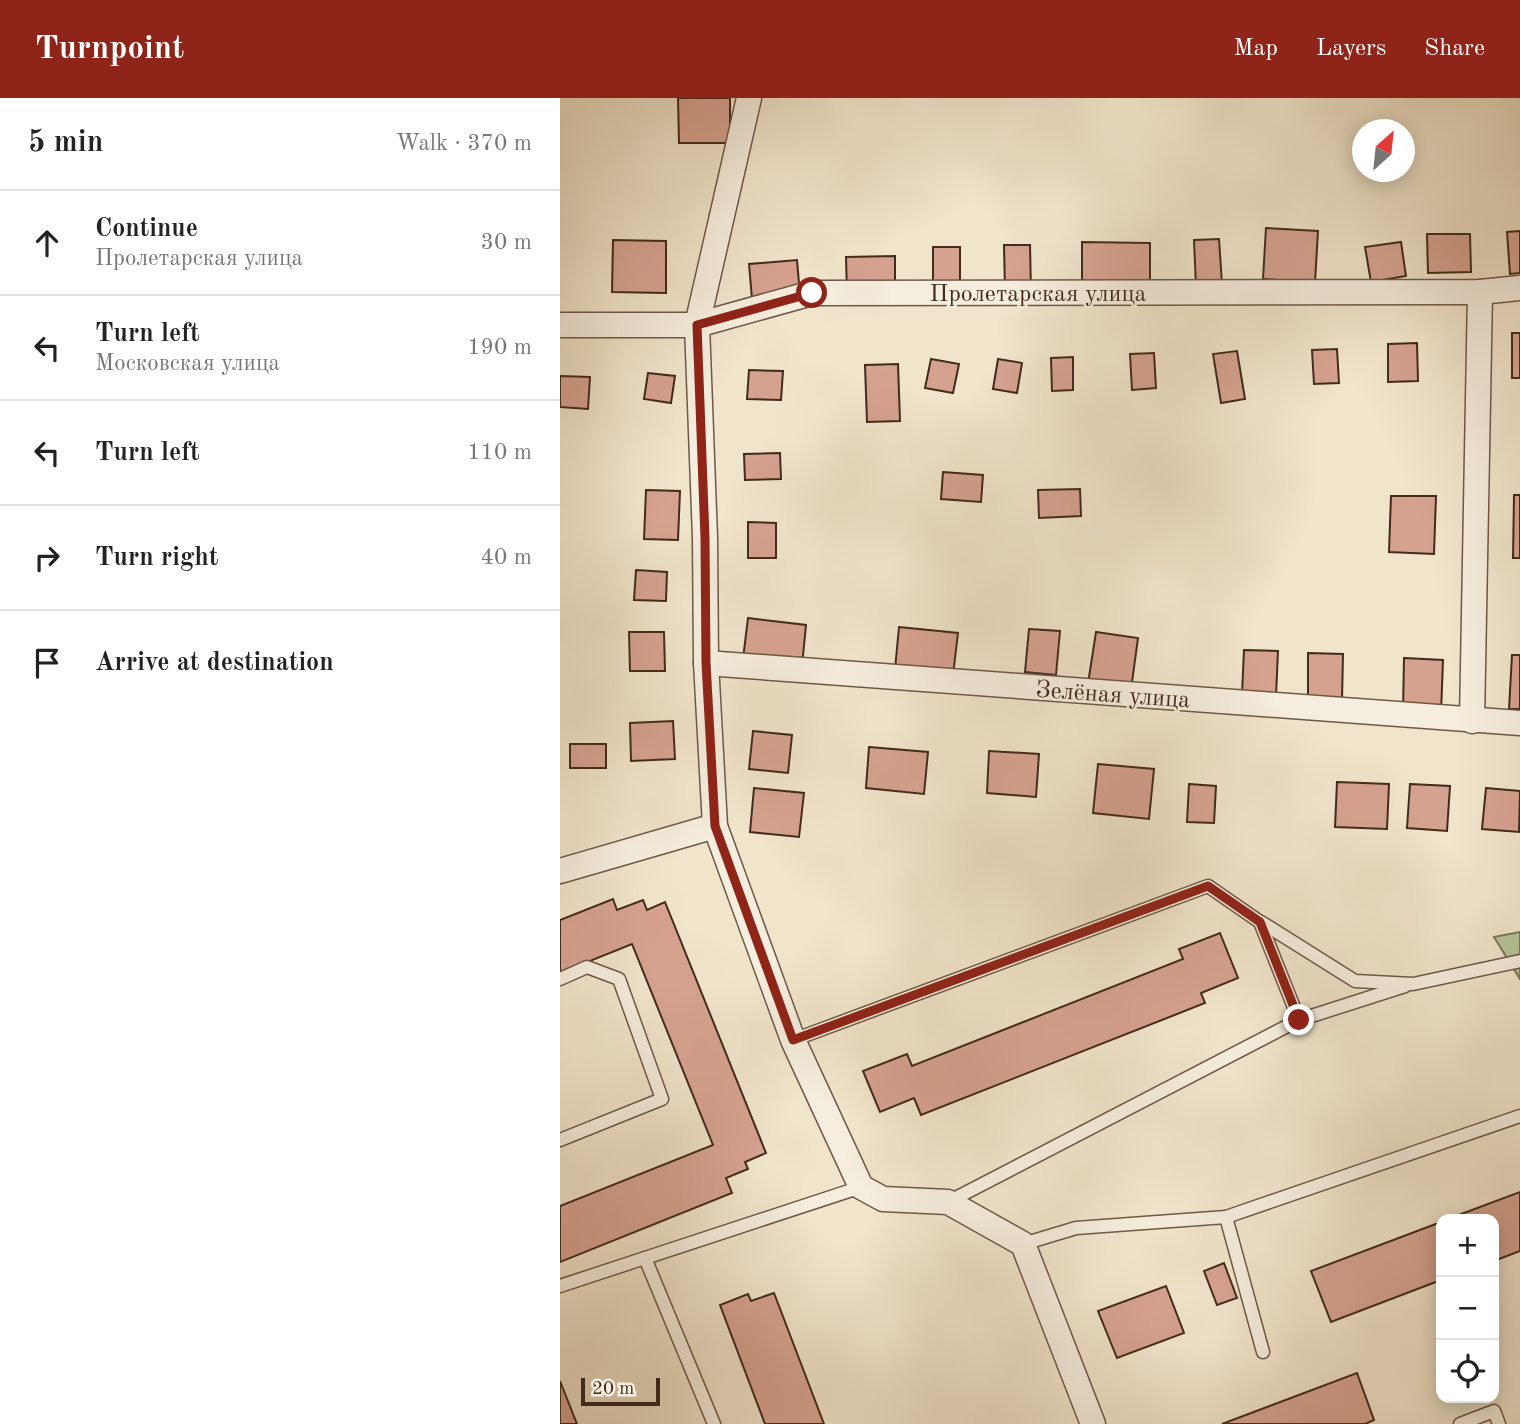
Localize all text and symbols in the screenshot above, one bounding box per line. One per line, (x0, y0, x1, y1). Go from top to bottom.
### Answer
text: Turnpoint (35, 33, 184, 66)
text: Map (1234, 37, 1278, 61)
text: Layers (1316, 37, 1386, 61)
text: Share (1424, 37, 1485, 61)
north arrow (1352, 119, 1415, 182)
text: 5 min (28, 128, 103, 158)
text: Walk · 370 m (396, 132, 532, 155)
text: Continue (95, 216, 198, 242)
icon: ahead (28, 224, 66, 262)
text: 30 m (481, 231, 532, 254)
text: Пролетарская улица (95, 247, 303, 270)
route start (796, 277, 827, 308)
street label: Пролетарская улица (930, 283, 1147, 307)
text: Turn left (95, 321, 200, 347)
icon: left (28, 329, 66, 367)
text: 190 m (467, 336, 532, 359)
text: Московская улица (95, 352, 280, 375)
icon: left (28, 434, 66, 472)
text: Turn left (95, 440, 200, 466)
text: 110 m (467, 441, 532, 464)
icon: right (28, 539, 66, 577)
text: Turn right (95, 545, 218, 571)
text: 40 m (481, 546, 532, 569)
icon: arrive (28, 644, 66, 682)
text: Arrive at destination (95, 650, 334, 676)
street label: Зелёная улица (1035, 679, 1191, 713)
route end (1283, 1004, 1314, 1035)
map controls (1436, 1214, 1499, 1403)
button: + (1436, 1214, 1499, 1277)
button: − (1436, 1277, 1499, 1340)
button: locate (1436, 1340, 1499, 1403)
scale bar (581, 1375, 660, 1407)
text: 20 m (592, 1380, 634, 1399)

